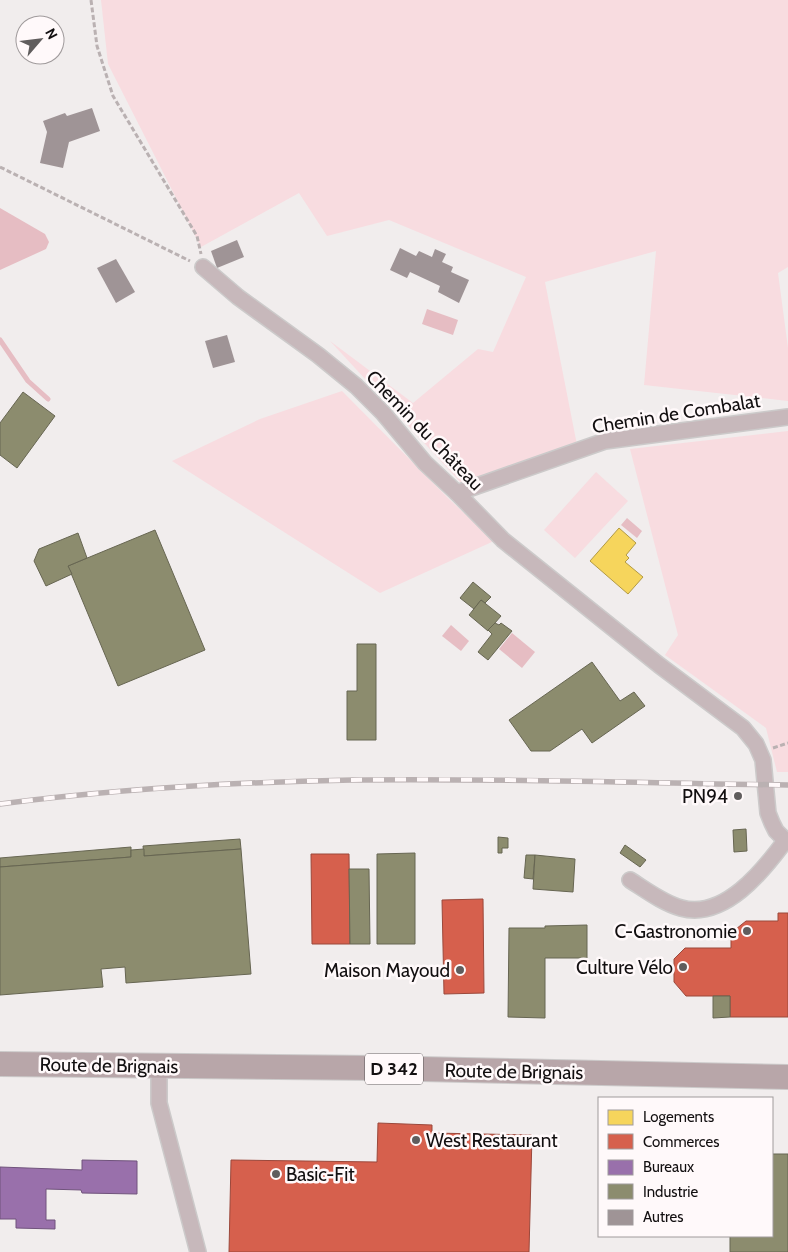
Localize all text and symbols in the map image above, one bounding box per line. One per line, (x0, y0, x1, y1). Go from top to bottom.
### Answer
north arrow (15, 15, 65, 65)
text: N (41, 25, 62, 42)
street label: Chemin du Château (361, 365, 488, 495)
street label: Chemin de Combalat (590, 389, 762, 438)
place label: PN94 (682, 785, 728, 808)
marker: PN94 (732, 790, 744, 802)
place label: C-Gastronomie (615, 920, 737, 943)
marker: C-Gastronomie (741, 925, 753, 937)
place label: Culture Vélo (576, 956, 673, 979)
place label: Maison Mayoud (324, 959, 450, 982)
marker: Culture Vélo (677, 961, 689, 973)
marker: Maison Mayoud (454, 964, 466, 976)
street label: Route de Brignais (39, 1053, 179, 1078)
road number: D 342 (365, 1054, 423, 1084)
street label: Route de Brignais (444, 1059, 584, 1084)
legend (598, 1097, 773, 1237)
text: Logements (643, 1108, 714, 1126)
place label: West Restaurant (426, 1129, 558, 1152)
text: Commerces (643, 1133, 719, 1151)
marker: West Restaurant (410, 1134, 422, 1146)
text: Bureaux (643, 1158, 694, 1176)
place label: Basic-Fit (286, 1163, 355, 1186)
marker: Basic-Fit (270, 1168, 282, 1180)
text: Industrie (643, 1183, 698, 1201)
text: Autres (643, 1208, 683, 1226)

